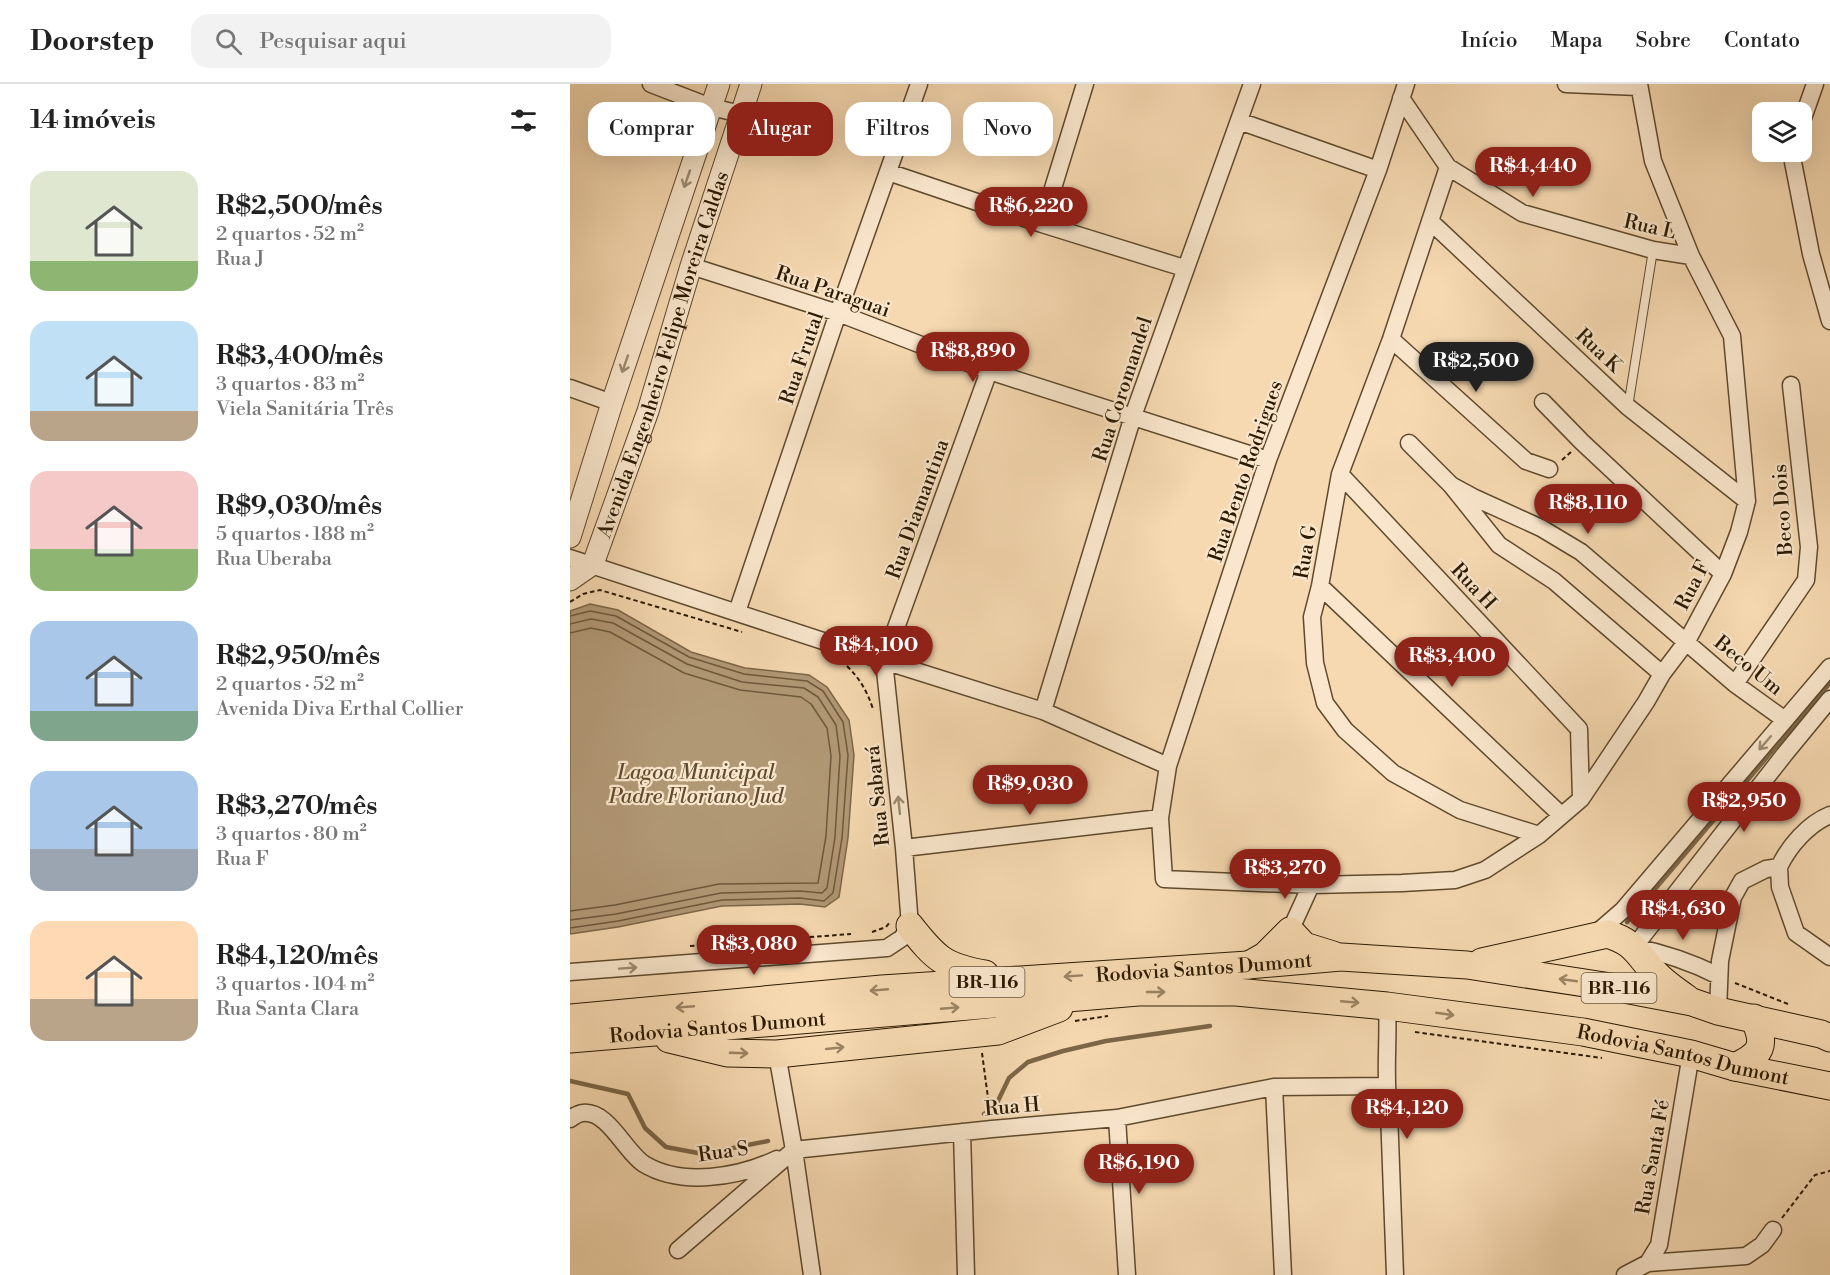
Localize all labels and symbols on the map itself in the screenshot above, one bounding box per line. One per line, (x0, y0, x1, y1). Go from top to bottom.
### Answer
pin: R$4,440 (1478, 147, 1588, 198)
street label: Avenida Engenheiro Felipe Moreira Caldas (592, 168, 735, 543)
one-way arrow (681, 169, 692, 188)
pin: R$6,220 (976, 187, 1086, 238)
street label: Rua L (1621, 209, 1678, 246)
street label: Rua Paraguai (772, 261, 893, 324)
street label: Rua Frutal (775, 309, 830, 408)
street label: Rua Coromandel (1088, 314, 1159, 465)
street label: Rua K (1570, 324, 1627, 380)
pin: R$8,890 (918, 332, 1028, 383)
pin: R$2,500 (1421, 342, 1531, 393)
one-way arrow (618, 354, 629, 373)
street label: Rua Bento Rodrigues (1204, 377, 1289, 566)
street label: Rua Diamantina (882, 435, 956, 583)
street label: Beco Dois (1768, 463, 1799, 558)
pin: R$8,110 (1533, 484, 1643, 535)
street label: Rua G (1289, 523, 1324, 581)
street label: Rua F (1670, 557, 1716, 615)
street label: Rua H (1445, 558, 1501, 616)
pin: R$4,100 (821, 626, 931, 677)
street label: Beco Um (1708, 630, 1788, 702)
pin: R$3,400 (1397, 637, 1507, 688)
one-way arrow (1758, 735, 1772, 750)
street label: Rua Sabará (861, 743, 896, 848)
water label: Lagoa Municipal Padre Floriano Jud (608, 760, 785, 810)
pin: R$9,030 (975, 765, 1085, 816)
pin: R$2,950 (1689, 782, 1799, 833)
one-way arrow (893, 795, 904, 815)
pin: R$3,270 (1230, 849, 1340, 900)
pin: R$4,630 (1628, 890, 1738, 941)
pin: R$3,080 (699, 925, 809, 976)
street label: Rodovia Santos Dumont (1095, 949, 1313, 989)
one-way arrow (618, 962, 638, 973)
road number: BR-116 (950, 967, 1024, 997)
one-way arrow (1064, 971, 1084, 982)
road number: BR-116 (1582, 973, 1656, 1003)
one-way arrow (1559, 975, 1579, 986)
one-way arrow (869, 985, 889, 996)
one-way arrow (1145, 986, 1165, 998)
one-way arrow (1340, 997, 1360, 1008)
one-way arrow (675, 1002, 695, 1013)
one-way arrow (940, 1002, 960, 1013)
street label: Rodovia Santos Dumont (608, 1007, 827, 1050)
one-way arrow (1435, 1008, 1455, 1019)
street label: Rodovia Santos Dumont (1574, 1020, 1791, 1092)
one-way arrow (825, 1042, 845, 1053)
one-way arrow (729, 1047, 749, 1059)
pin: R$4,120 (1352, 1089, 1462, 1140)
street label: Rua H (983, 1093, 1041, 1122)
street label: Rua Santa Fé (1631, 1098, 1676, 1217)
street label: Rua S (696, 1137, 750, 1168)
pin: R$6,190 (1084, 1144, 1194, 1195)

